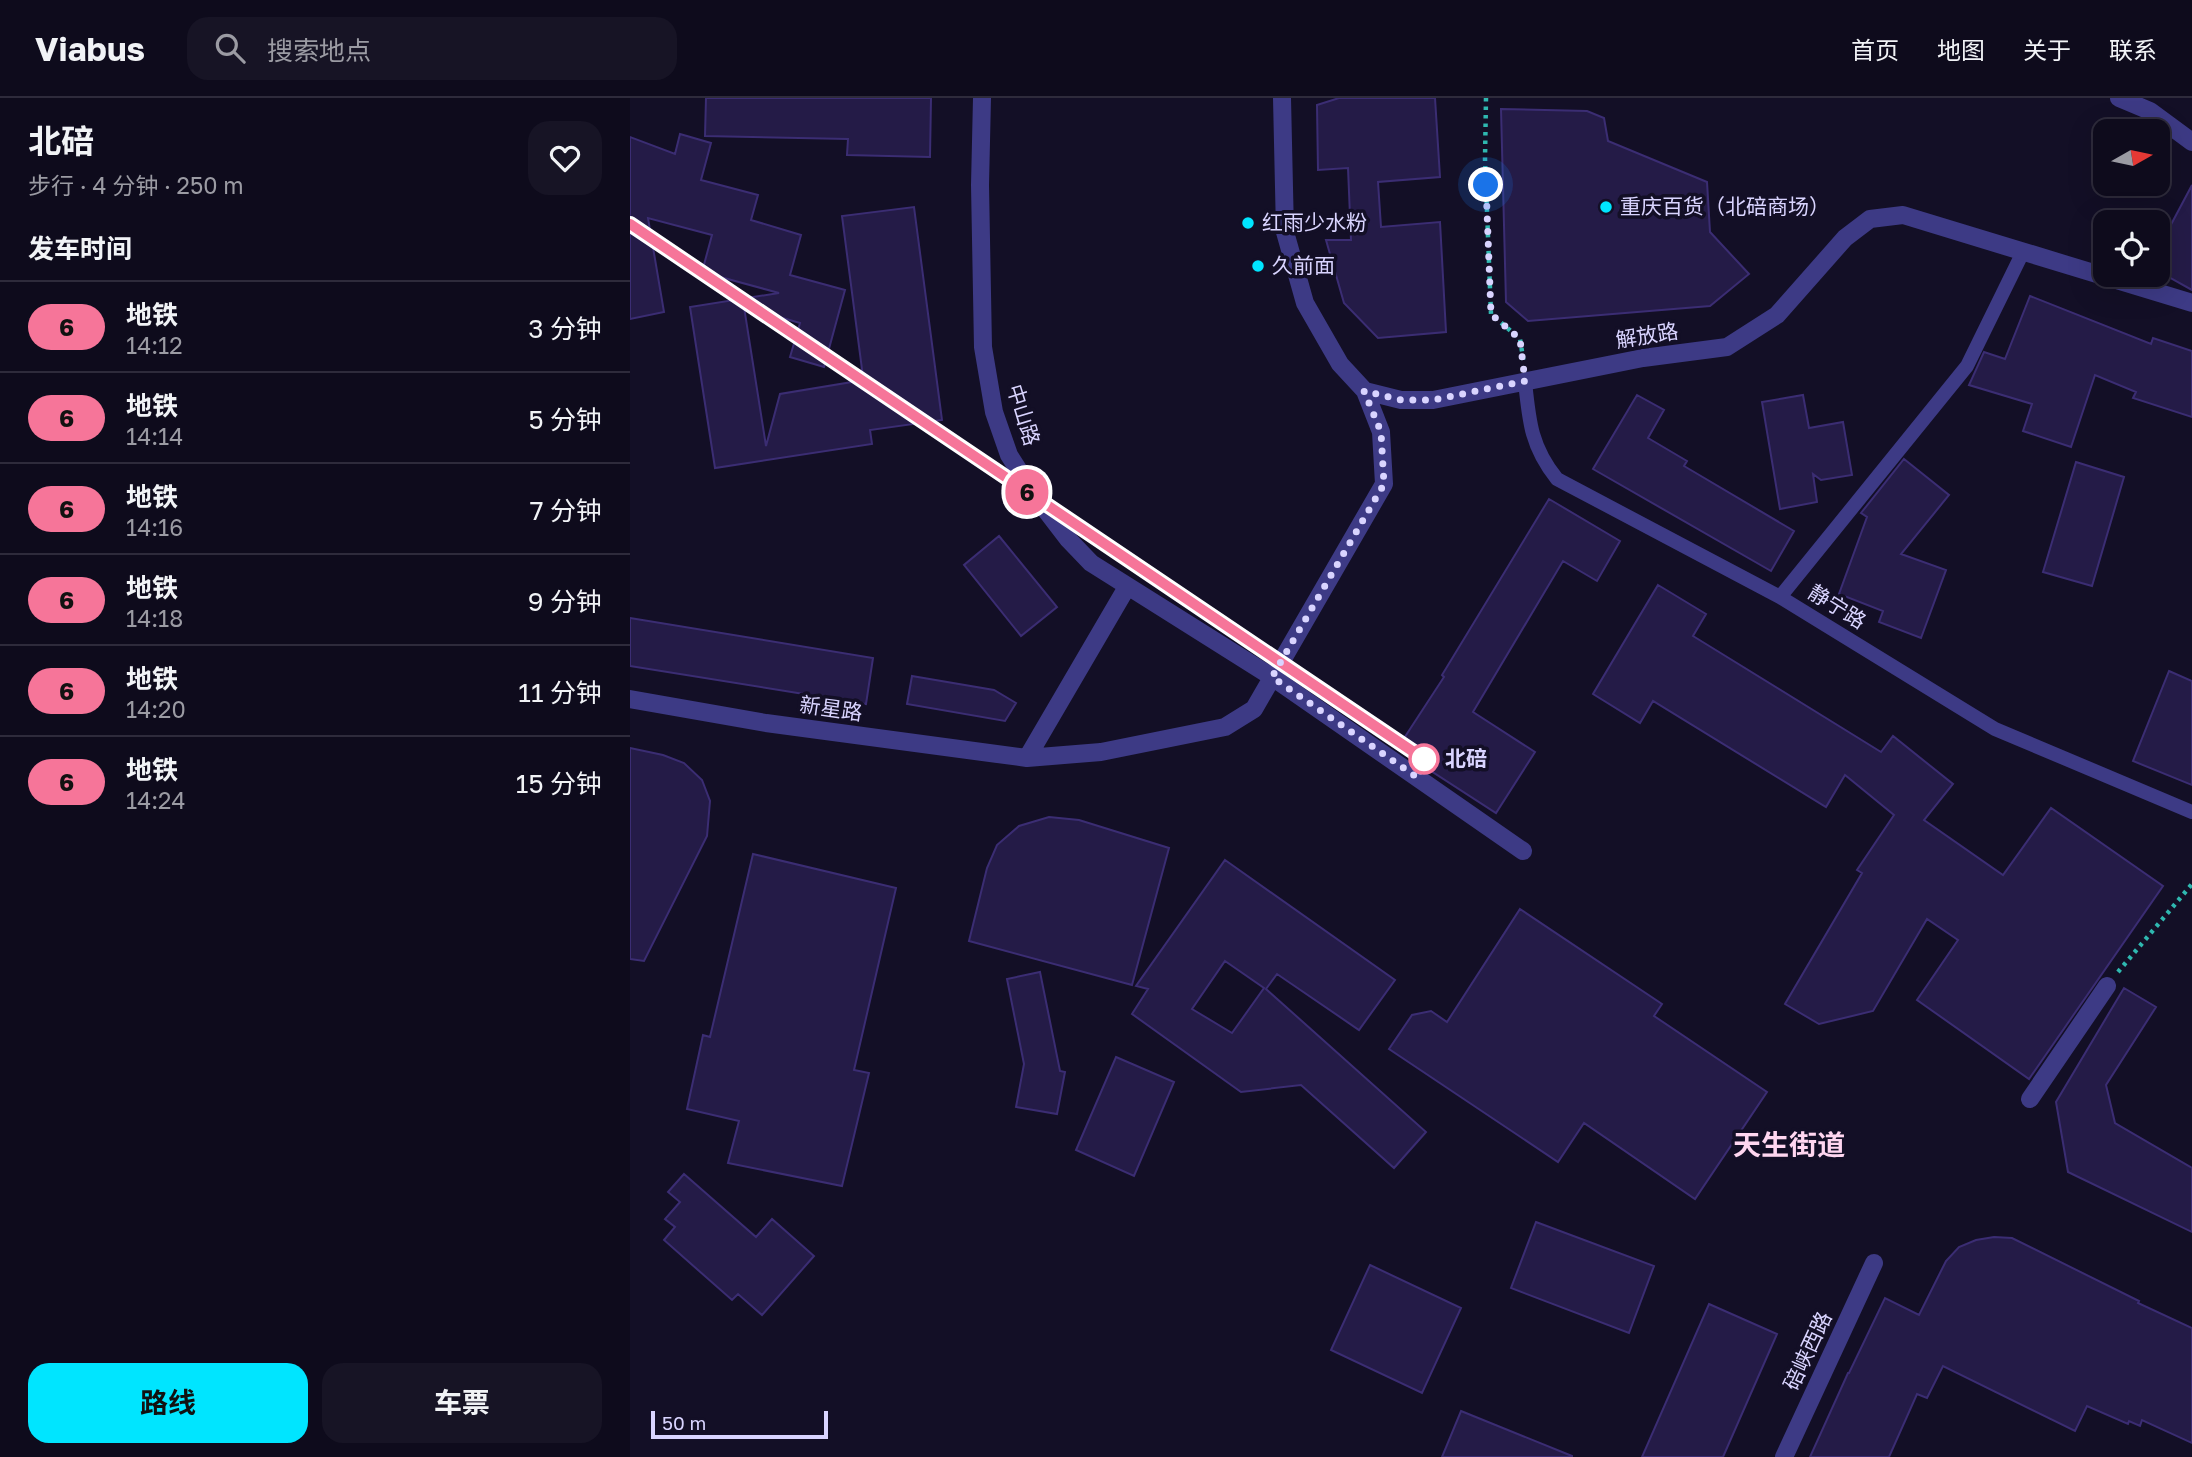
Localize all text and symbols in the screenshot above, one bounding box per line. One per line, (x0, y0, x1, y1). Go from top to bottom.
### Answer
search box (187, 17, 677, 80)
text: Viabus (35, 29, 145, 68)
icon: search (211, 29, 249, 67)
text: 搜索地点 (267, 35, 371, 66)
text: 首页 (1851, 35, 1899, 64)
text: 地图 (1937, 35, 1985, 64)
text: 关于 (2023, 35, 2071, 64)
text: 联系 (2109, 35, 2157, 64)
north arrow (2093, 119, 2170, 196)
map controls (2093, 119, 2170, 287)
text: 北碚 (28, 121, 94, 160)
button: heart (528, 121, 602, 195)
your location (1468, 167, 1503, 202)
text: 步行 · 4 分钟 · 250 m (28, 171, 244, 199)
place label: 重庆百货（北碚商场） (1620, 193, 1830, 219)
marker: 重庆百货（北碚商场） (1598, 199, 1614, 215)
place label: 红雨少水粉 (1262, 209, 1367, 235)
button: locate (2093, 210, 2170, 287)
marker: 红雨少水粉 (1240, 215, 1256, 231)
text: 发车时间 (28, 233, 132, 264)
place label: 久前面 (1272, 252, 1335, 278)
marker: 久前面 (1250, 258, 1266, 274)
text: 地铁 (126, 299, 178, 330)
text: 6 (59, 312, 74, 341)
text: 3 分钟 (528, 313, 602, 344)
street label: 解放路 (1614, 317, 1680, 353)
text: 14:12 (126, 331, 183, 359)
street label: 中山路 (1002, 381, 1046, 449)
text: 地铁 (126, 390, 178, 421)
text: 6 (59, 403, 74, 432)
text: 5 分钟 (528, 404, 602, 435)
text: 14:14 (126, 422, 183, 450)
line badge: 6 (1004, 469, 1050, 515)
text: 6 (1019, 477, 1035, 506)
text: 地铁 (126, 481, 178, 512)
text: 6 (59, 494, 74, 523)
text: 7 分钟 (530, 495, 602, 526)
text: 14:16 (126, 513, 183, 541)
text: 地铁 (126, 572, 178, 603)
street label: 静宁路 (1804, 578, 1871, 634)
text: 6 (59, 585, 74, 614)
text: 9 分钟 (528, 586, 602, 617)
text: 14:18 (126, 604, 183, 632)
text: 地铁 (126, 663, 178, 694)
text: 6 (59, 676, 74, 705)
text: 11 分钟 (518, 677, 602, 708)
street label: 新星路 (798, 691, 864, 725)
text: 14:20 (126, 695, 186, 723)
marker: 北碚 (1409, 744, 1439, 774)
place label: 北碚 (1445, 745, 1487, 771)
text: 地铁 (126, 754, 178, 785)
text: 6 (59, 767, 74, 796)
text: 15 分钟 (516, 768, 602, 799)
text: 14:24 (126, 786, 185, 814)
district label: 天生街道 (1733, 1128, 1845, 1161)
street label: 碚峡西路 (1778, 1307, 1837, 1394)
button: 路线 (28, 1363, 308, 1443)
button: 车票 (322, 1363, 602, 1443)
scale bar (651, 1408, 828, 1440)
text: 50 m (662, 1411, 706, 1434)

